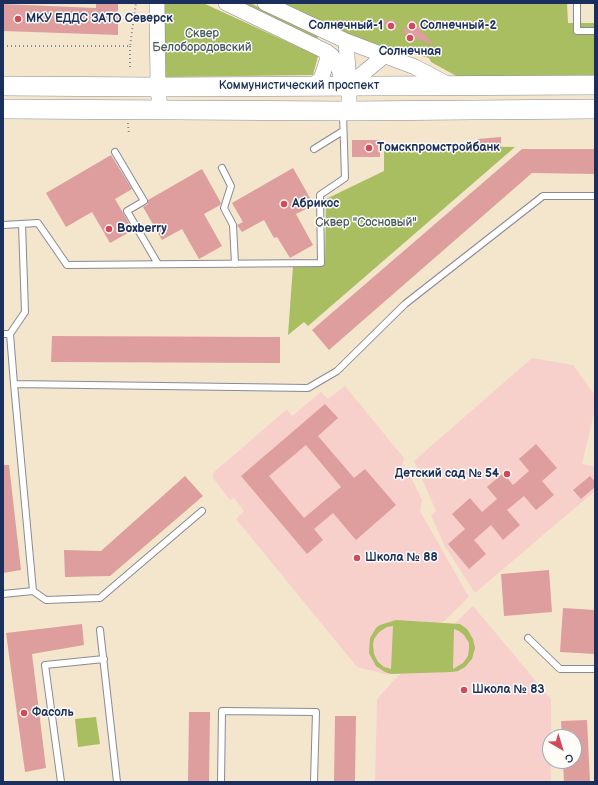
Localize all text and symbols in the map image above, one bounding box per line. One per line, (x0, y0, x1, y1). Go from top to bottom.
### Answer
place label: МКУ ЕДДС ЗАТО Северск (26, 12, 173, 26)
marker: МКУ ЕДДС ЗАТО Северск (13, 14, 23, 24)
place label: Солнечный-1 (309, 19, 383, 33)
place label: Солнечный-2 (420, 19, 497, 33)
marker: Солнечный-1 (386, 21, 396, 31)
marker: Солнечный-2 (407, 21, 417, 31)
park label: Сквер Белобородовский (152, 27, 252, 55)
marker: Солнечная (405, 33, 415, 43)
place label: Солнечная (379, 45, 441, 59)
street label: Коммунистический проспект (219, 79, 379, 93)
place label: Томскпромстройбанк (377, 141, 500, 155)
marker: Томскпромстройбанк (364, 143, 374, 153)
place label: Абрикос (292, 197, 339, 211)
marker: Абрикос (279, 199, 289, 209)
park label: Сквер "Сосновый" (315, 216, 417, 230)
place label: Boxberry (117, 222, 167, 236)
marker: Boxberry (104, 224, 114, 234)
place label: Детский сад № 54 (395, 467, 499, 481)
marker: Детский сад № 54 (502, 469, 512, 479)
place label: Школа № 88 (365, 551, 438, 565)
marker: Школа № 88 (352, 553, 362, 563)
place label: Школа № 83 (472, 683, 544, 697)
marker: Школа № 83 (459, 685, 469, 695)
place label: Фасоль (32, 706, 74, 720)
marker: Фасоль (19, 708, 29, 718)
north arrow (542, 729, 582, 769)
text: С (562, 751, 576, 766)

